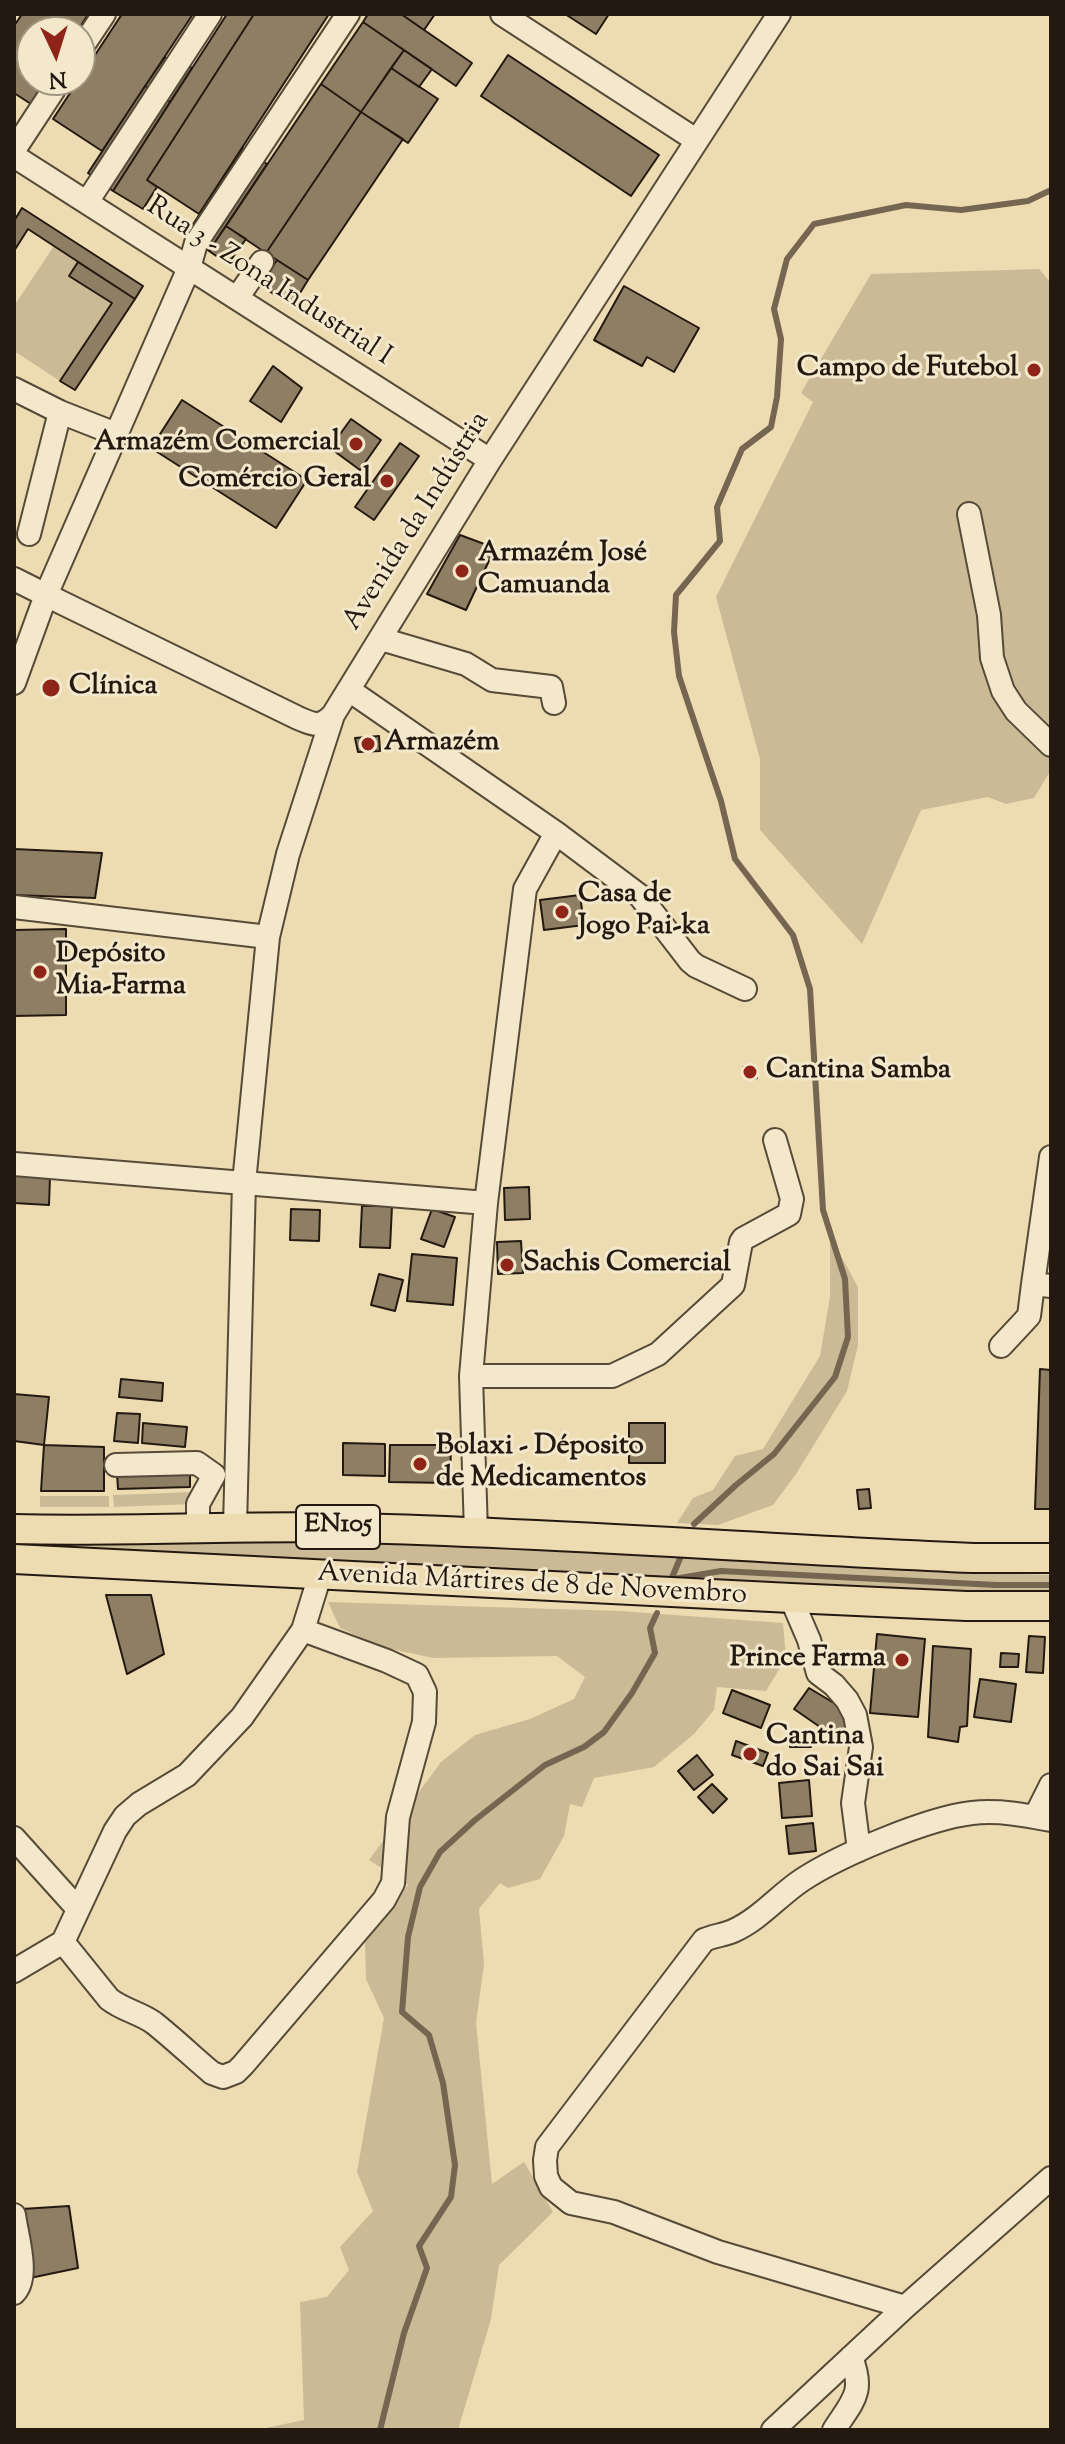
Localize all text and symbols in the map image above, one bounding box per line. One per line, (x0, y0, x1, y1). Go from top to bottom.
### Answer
north arrow (16, 16, 96, 96)
text: N (48, 61, 67, 95)
street label: Rua 3 - Zona Industrial I (139, 191, 397, 375)
place label: Campo de Futebol (797, 353, 1018, 387)
marker: Campo de Futebol (1025, 361, 1043, 379)
street label: Avenida da Indústria (337, 407, 499, 637)
place label: Armazém Comercial (94, 427, 340, 461)
marker: Armazém Comercial (347, 435, 365, 453)
place label: Comércio Geral (179, 464, 371, 498)
marker: Comércio Geral (378, 472, 396, 490)
place label: Armazém José Camuanda (478, 538, 647, 604)
marker: Armazém José Camuanda (453, 562, 471, 580)
place label: Clínica (69, 671, 157, 705)
marker: Clínica (40, 677, 62, 699)
place label: Armazém (384, 727, 500, 761)
marker: Armazém (359, 735, 377, 753)
place label: Casa de Jogo Pai-ka (578, 879, 710, 945)
marker: Casa de Jogo Pai-ka (553, 903, 571, 921)
place label: Depósito Mia-Farma (56, 939, 186, 1005)
marker: Depósito Mia-Farma (31, 963, 49, 981)
place label: Cantina Samba (766, 1055, 951, 1089)
marker: Cantina Samba (741, 1063, 759, 1081)
place label: Sachis Comercial (523, 1248, 731, 1282)
marker: Sachis Comercial (498, 1256, 516, 1274)
place label: Bolaxi - Déposito de Medicamentos (436, 1431, 646, 1497)
marker: Bolaxi - Déposito de Medicamentos (411, 1455, 429, 1473)
road number: EN105 (296, 1505, 380, 1549)
street label: Avenida Mártires de 8 de Novembro (316, 1558, 748, 1614)
place label: Prince Farma (730, 1643, 886, 1677)
marker: Prince Farma (893, 1651, 911, 1669)
place label: Cantina do Sai Sai (766, 1721, 884, 1787)
marker: Cantina do Sai Sai (741, 1745, 759, 1763)

